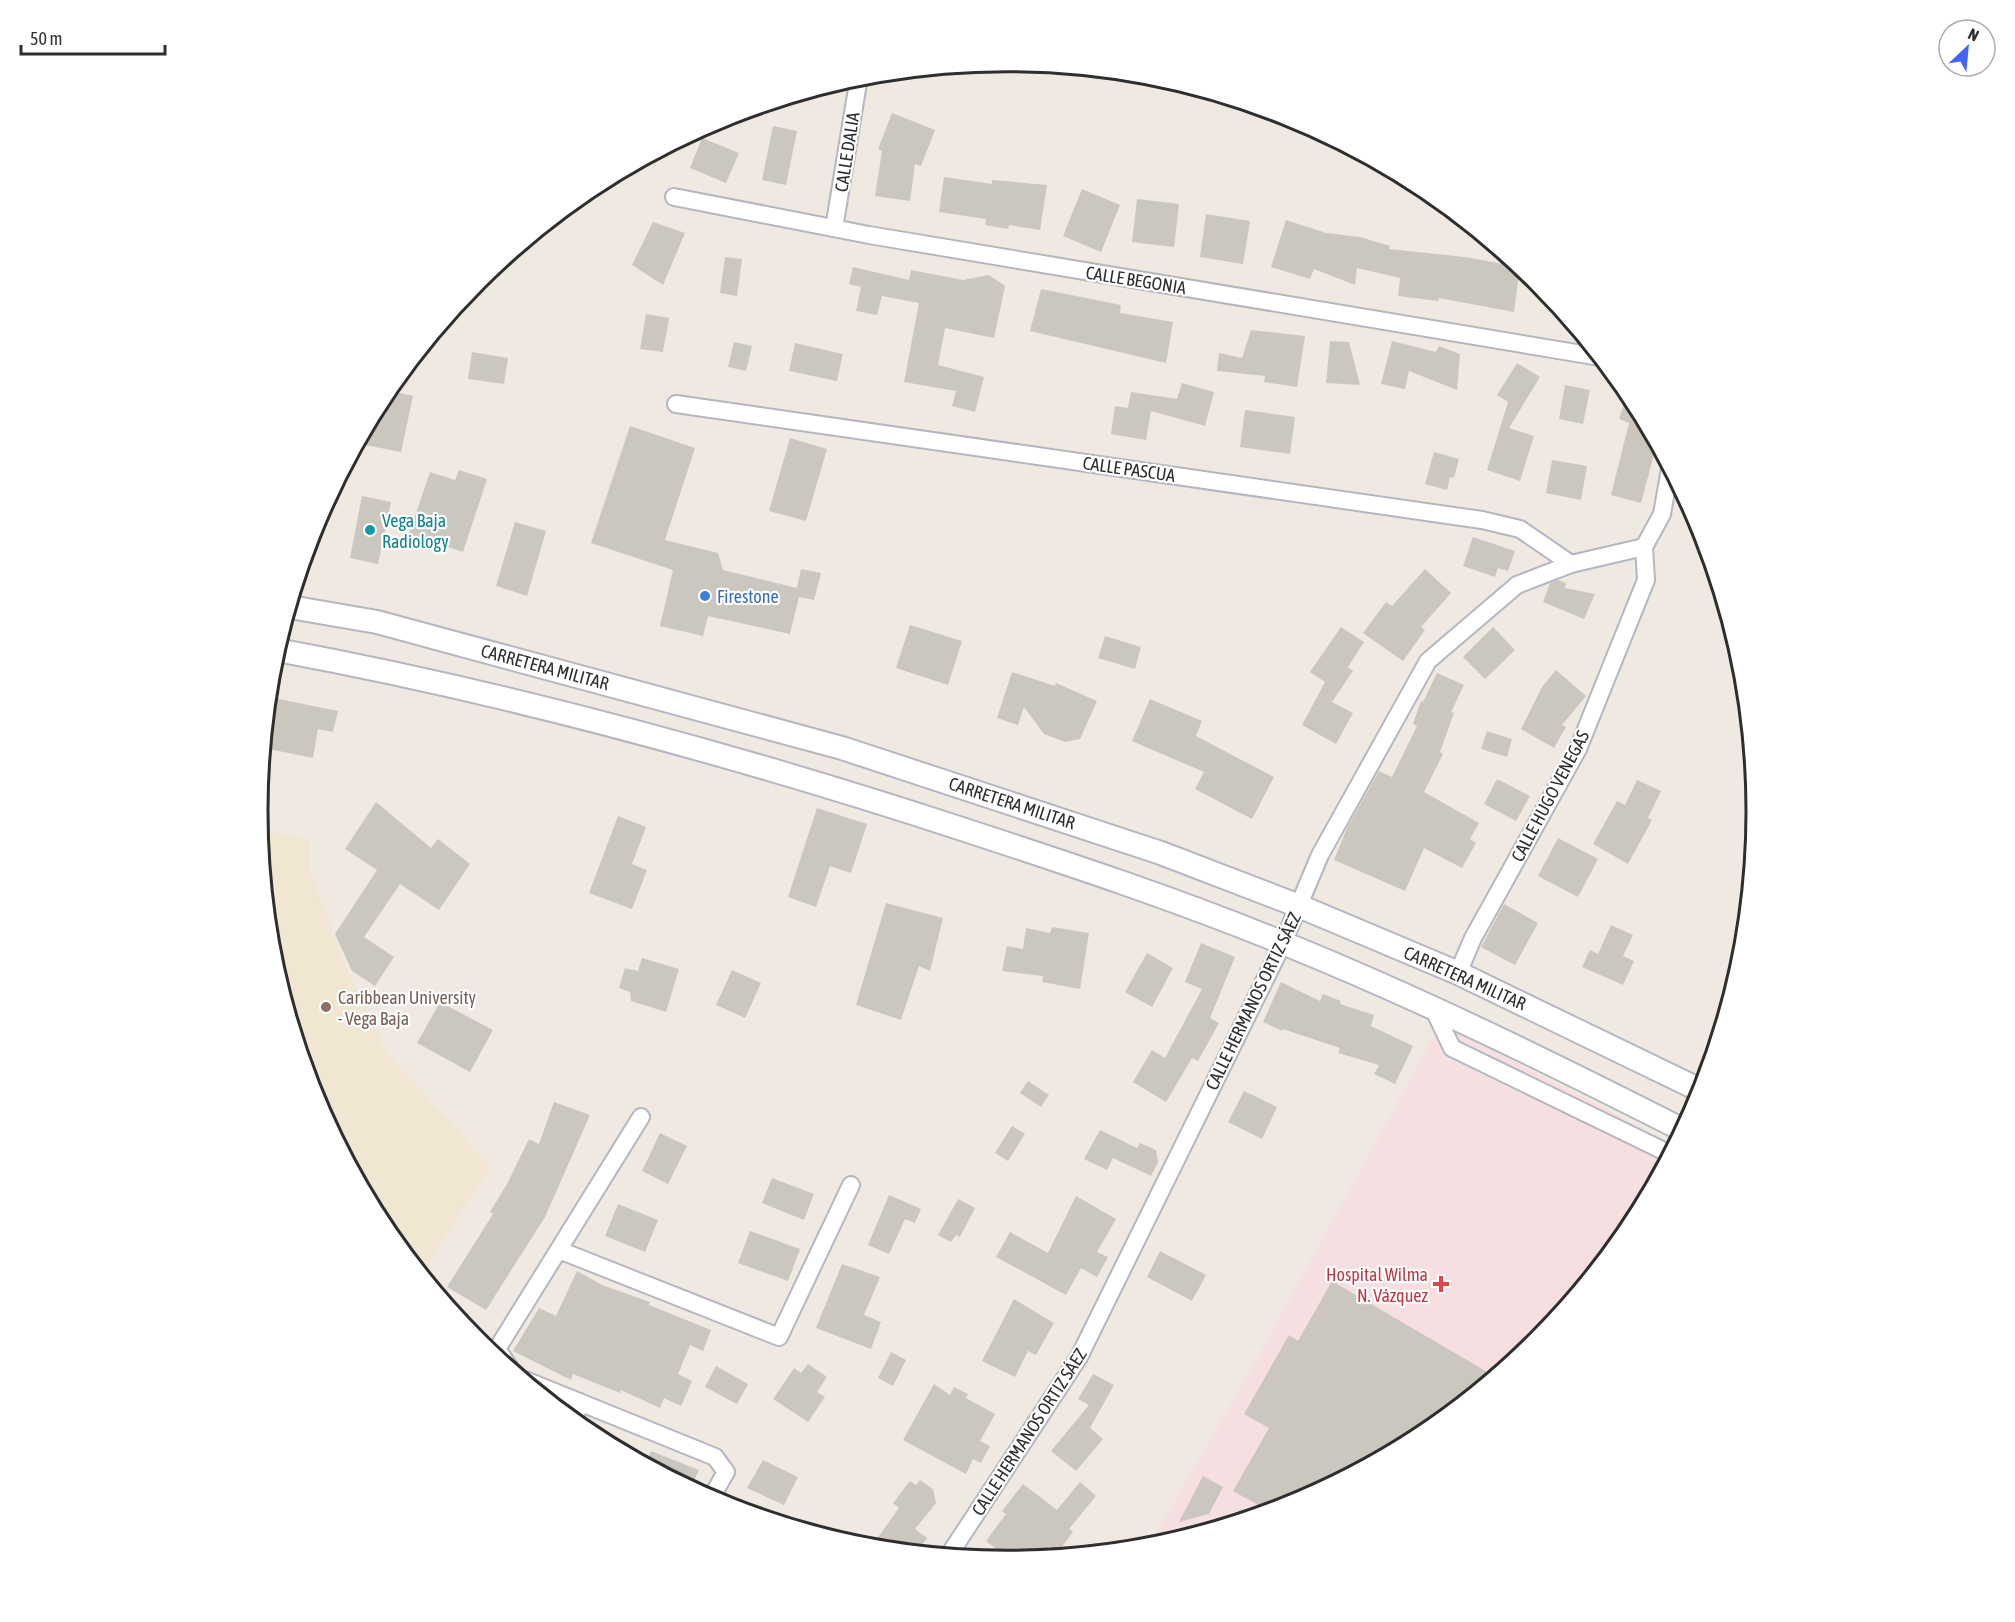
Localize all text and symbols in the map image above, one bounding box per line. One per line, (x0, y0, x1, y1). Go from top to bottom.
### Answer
scale bar (21, 18, 165, 56)
north arrow (1937, 18, 1997, 78)
text: N (1965, 24, 1982, 45)
text: 50 m (30, 28, 62, 49)
street label: CALLE DALIA (830, 111, 864, 193)
street label: CALLE BEGONIA (1084, 262, 1188, 298)
street label: CALLE PASCUA (1081, 452, 1177, 486)
place label: Vega Baja Radiology (382, 510, 449, 552)
marker: Vega Baja Radiology (363, 523, 377, 537)
place label: Firestone (717, 586, 779, 607)
marker: Firestone (698, 589, 712, 603)
street label: CARRETERA MILITAR (479, 640, 611, 694)
street label: CALLE HUGO VENEGAS (1507, 727, 1594, 865)
street label: CARRETERA MILITAR (946, 773, 1078, 833)
street label: CALLE HERMANOS ORTIZ SÁEZ (1201, 909, 1305, 1093)
street label: CARRETERA MILITAR (1401, 942, 1529, 1014)
place label: Caribbean University - Vega Baja (338, 987, 476, 1029)
marker: Caribbean University - Vega Baja (319, 1000, 333, 1014)
place label: Hospital Wilma N. Vázquez (1326, 1264, 1429, 1306)
marker: Hospital Wilma N. Vázquez (1432, 1275, 1450, 1293)
street label: CALLE HERMANOS ORTIZ SÁEZ (967, 1345, 1091, 1519)

